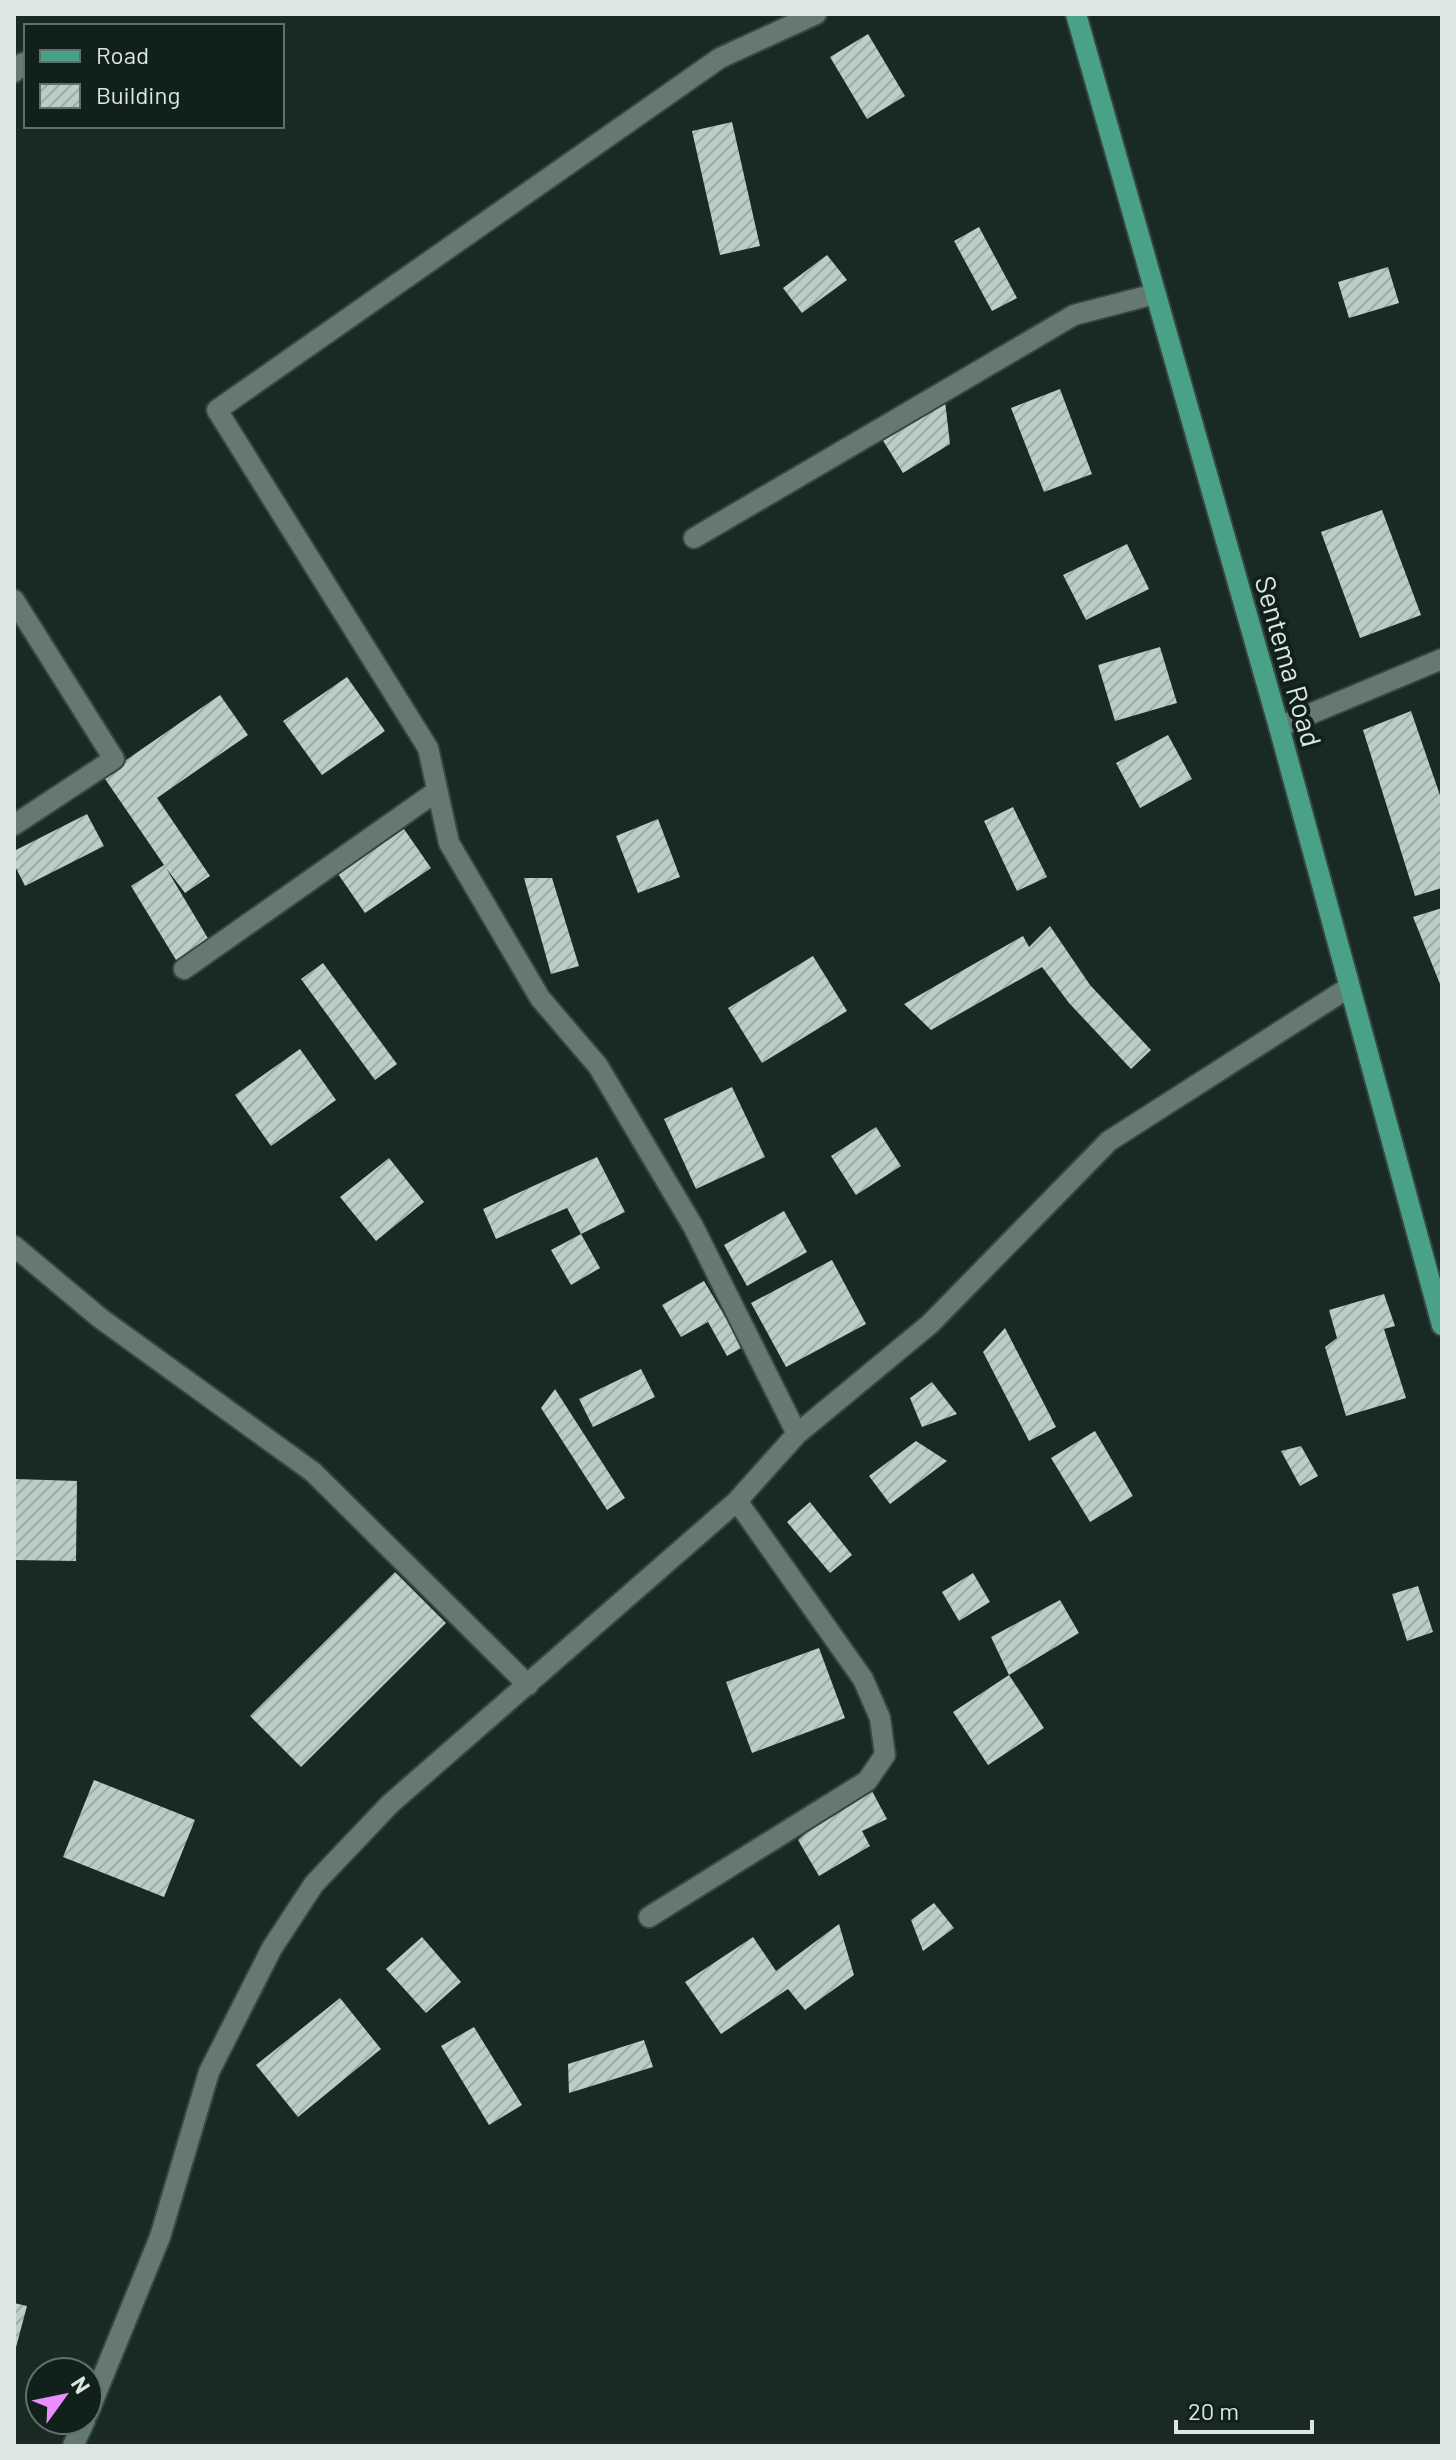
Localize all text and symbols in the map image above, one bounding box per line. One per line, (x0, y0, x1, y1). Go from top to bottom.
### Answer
legend (24, 24, 284, 128)
text: Road (96, 40, 149, 69)
text: Building (96, 80, 180, 109)
street label: Sentema Road (1248, 572, 1330, 750)
north arrow (24, 2356, 104, 2436)
text: N (67, 2371, 97, 2398)
scale bar (1176, 2384, 1312, 2434)
text: 20 m (1188, 2396, 1239, 2425)

